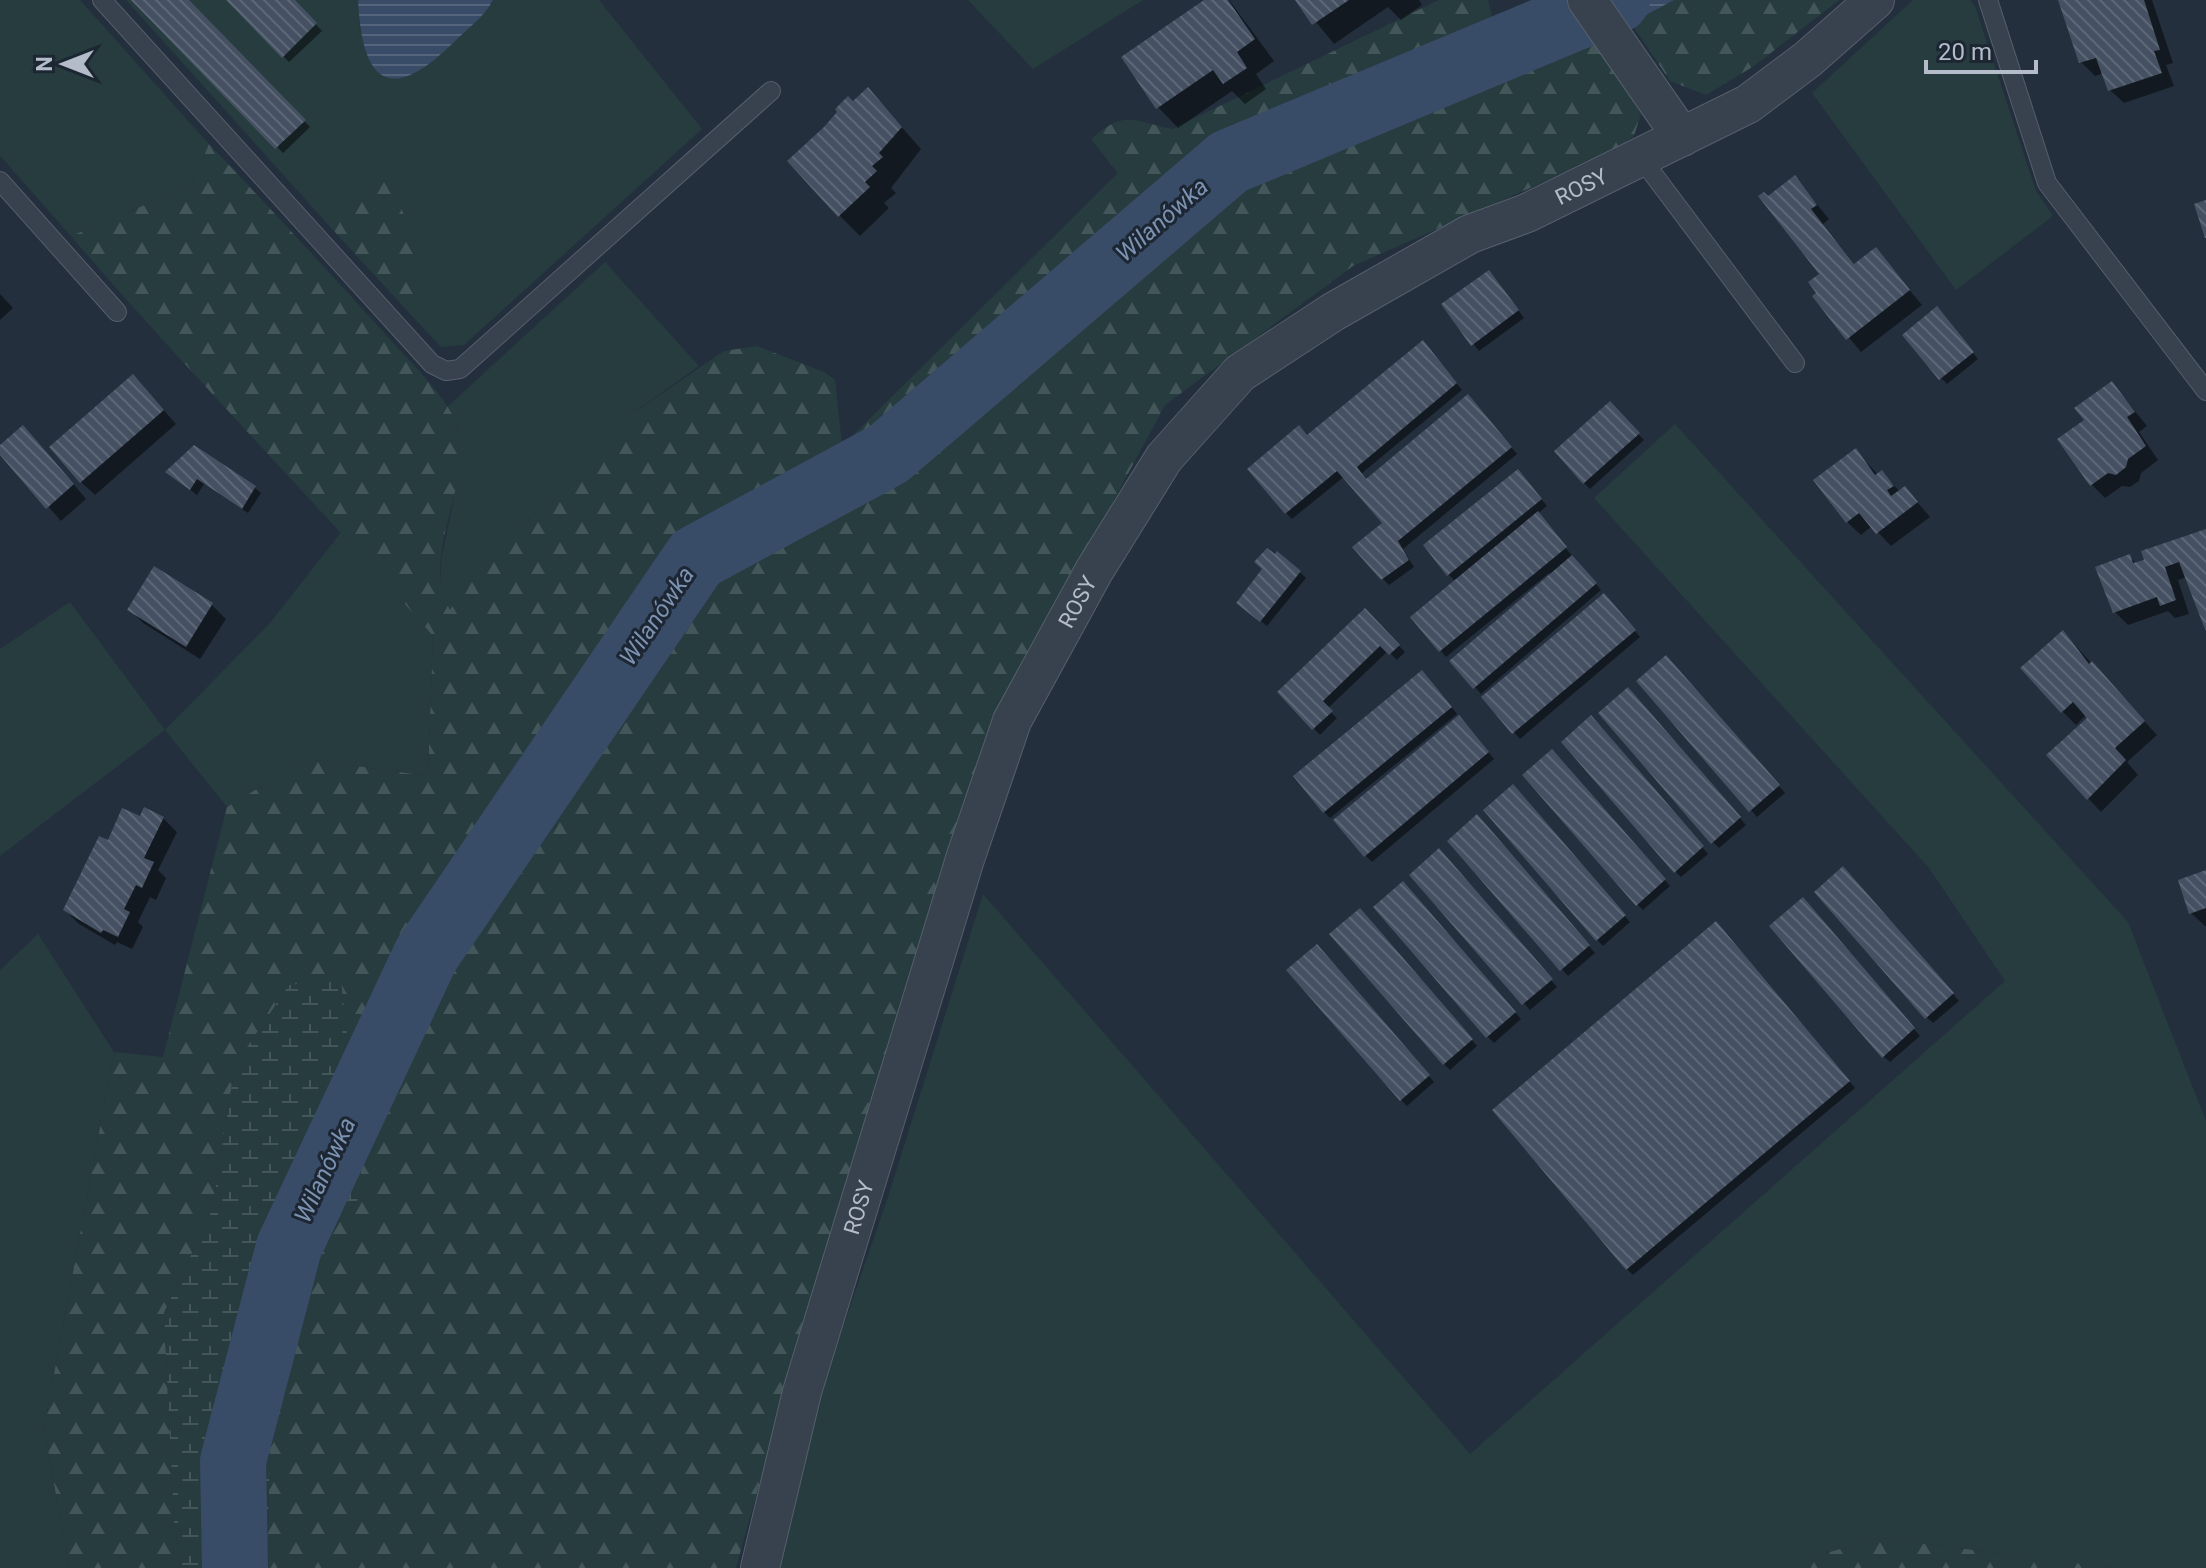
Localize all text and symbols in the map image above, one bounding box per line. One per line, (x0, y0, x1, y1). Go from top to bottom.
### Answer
north arrow (24, 24, 104, 104)
scale bar (1926, 24, 2036, 74)
text: 20 m (1938, 38, 1992, 66)
text: N (32, 56, 57, 72)
street label: ROSY (1551, 163, 1612, 210)
water label: Wilanówka (1110, 172, 1214, 268)
water label: Wilanówka (614, 561, 700, 671)
street label: ROSY (1053, 571, 1102, 632)
water label: Wilanówka (288, 1113, 362, 1227)
street label: ROSY (838, 1177, 879, 1237)

